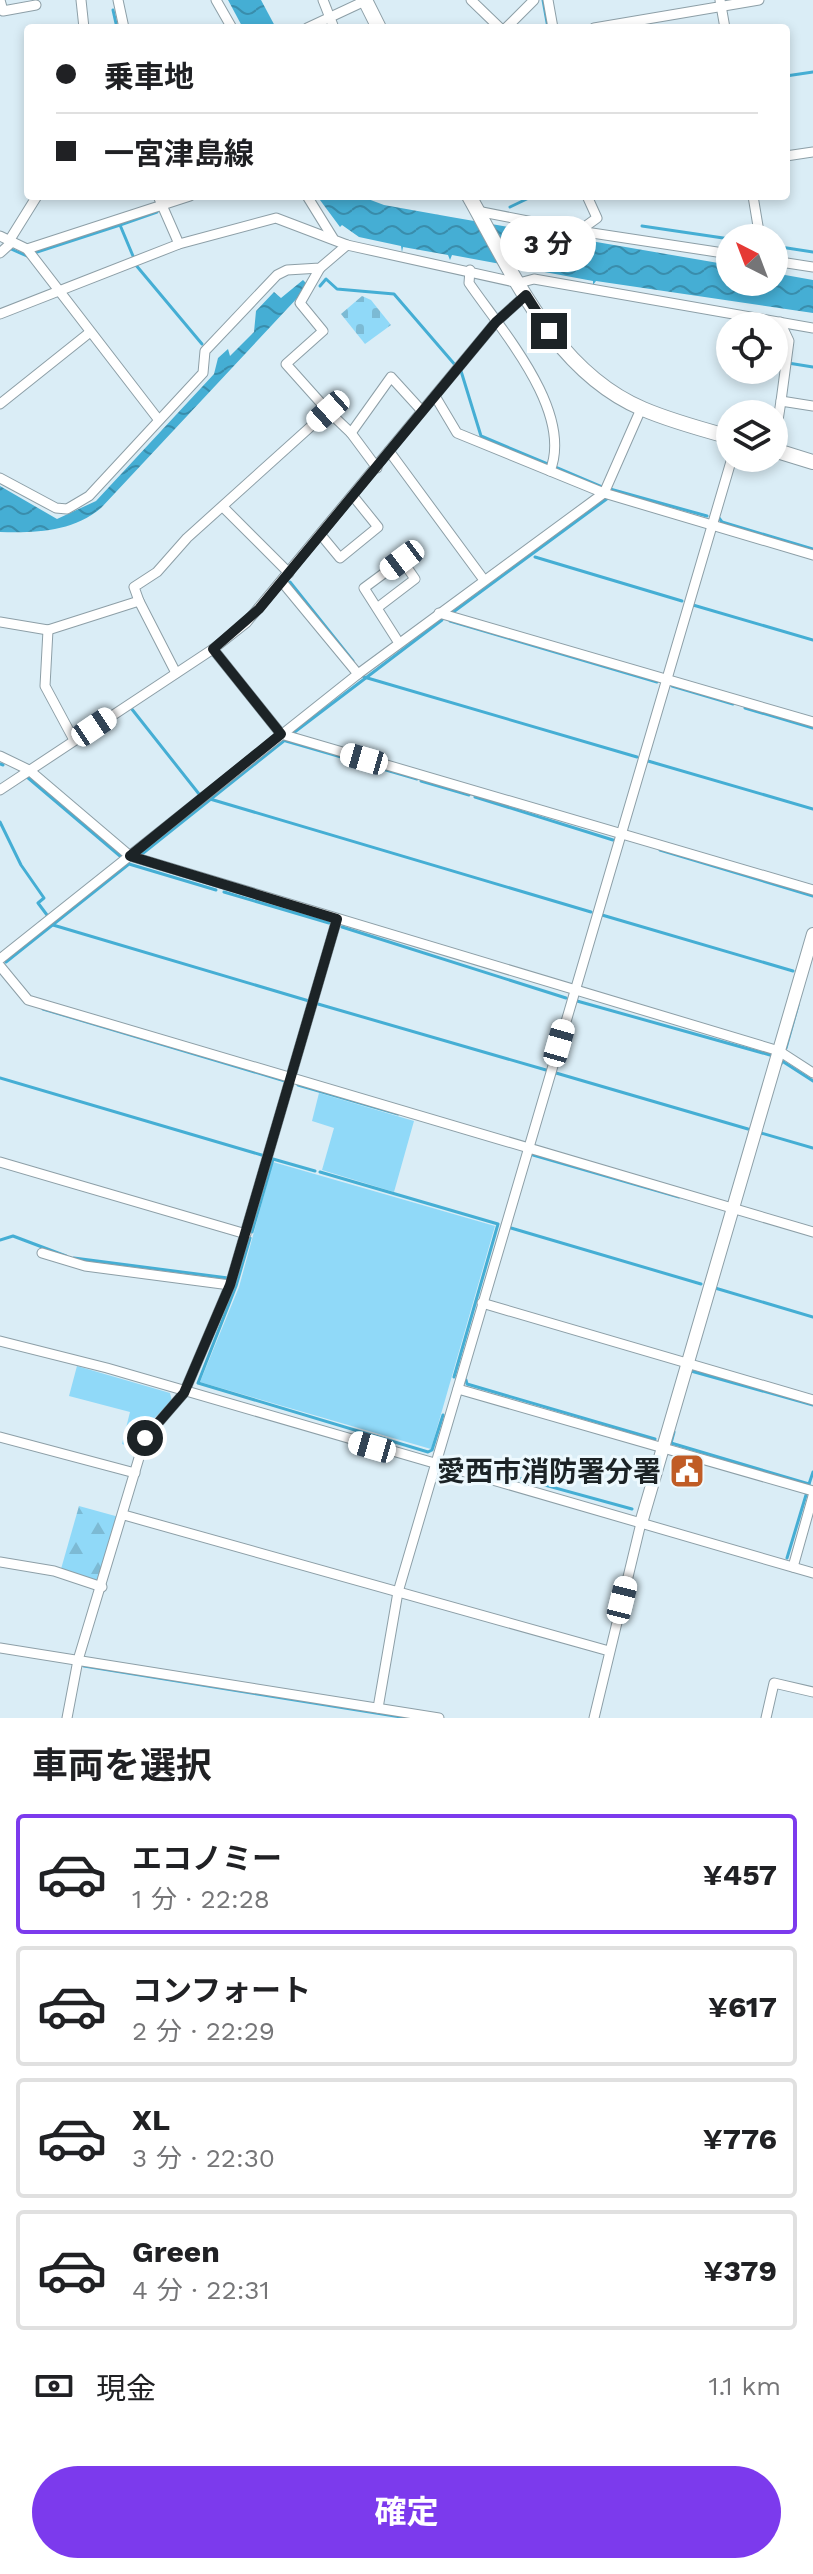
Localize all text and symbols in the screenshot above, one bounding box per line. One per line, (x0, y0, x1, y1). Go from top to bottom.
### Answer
text: 乗車地 (104, 59, 194, 94)
text: 一宮津島線 (104, 136, 254, 171)
callout: 3 分 (501, 215, 597, 271)
north arrow (716, 224, 788, 296)
map controls (716, 224, 788, 472)
text: 3 分 (524, 229, 572, 259)
button: locate (716, 312, 788, 384)
route end (531, 313, 567, 349)
car (302, 386, 354, 436)
button: layers (716, 400, 788, 472)
car (376, 536, 428, 584)
car (67, 704, 121, 750)
car (338, 741, 390, 777)
car (541, 1017, 577, 1069)
route start (127, 1420, 163, 1456)
car (346, 1429, 398, 1465)
public building icon: 愛西市消防署分署 (668, 1452, 706, 1490)
place label: 愛西市消防署分署 (437, 1455, 661, 1488)
car (605, 1574, 639, 1626)
text: 車両を選択 (32, 1745, 212, 1787)
icon: car (36, 1838, 108, 1910)
text: エコノミー (132, 1841, 282, 1876)
text: ¥457 (703, 1857, 777, 1892)
text: 1 分 · 22:28 (132, 1884, 270, 1914)
icon: car (36, 1970, 108, 2042)
text: コンフォート (132, 1973, 311, 2008)
text: ¥617 (708, 1989, 777, 2024)
text: 2 分 · 22:29 (132, 2016, 275, 2046)
icon: car (36, 2102, 108, 2174)
text: XL (132, 2102, 170, 2137)
text: ¥776 (703, 2121, 777, 2156)
text: 3 分 · 22:30 (132, 2143, 275, 2173)
icon: car (36, 2234, 108, 2306)
text: Green (132, 2234, 220, 2269)
text: ¥379 (703, 2253, 777, 2288)
text: 4 分 · 22:31 (132, 2275, 270, 2305)
icon: cash (32, 2364, 76, 2408)
text: 現金 (96, 2371, 156, 2406)
text: 1.1 km (708, 2371, 781, 2401)
button: 確定 (32, 2466, 781, 2558)

